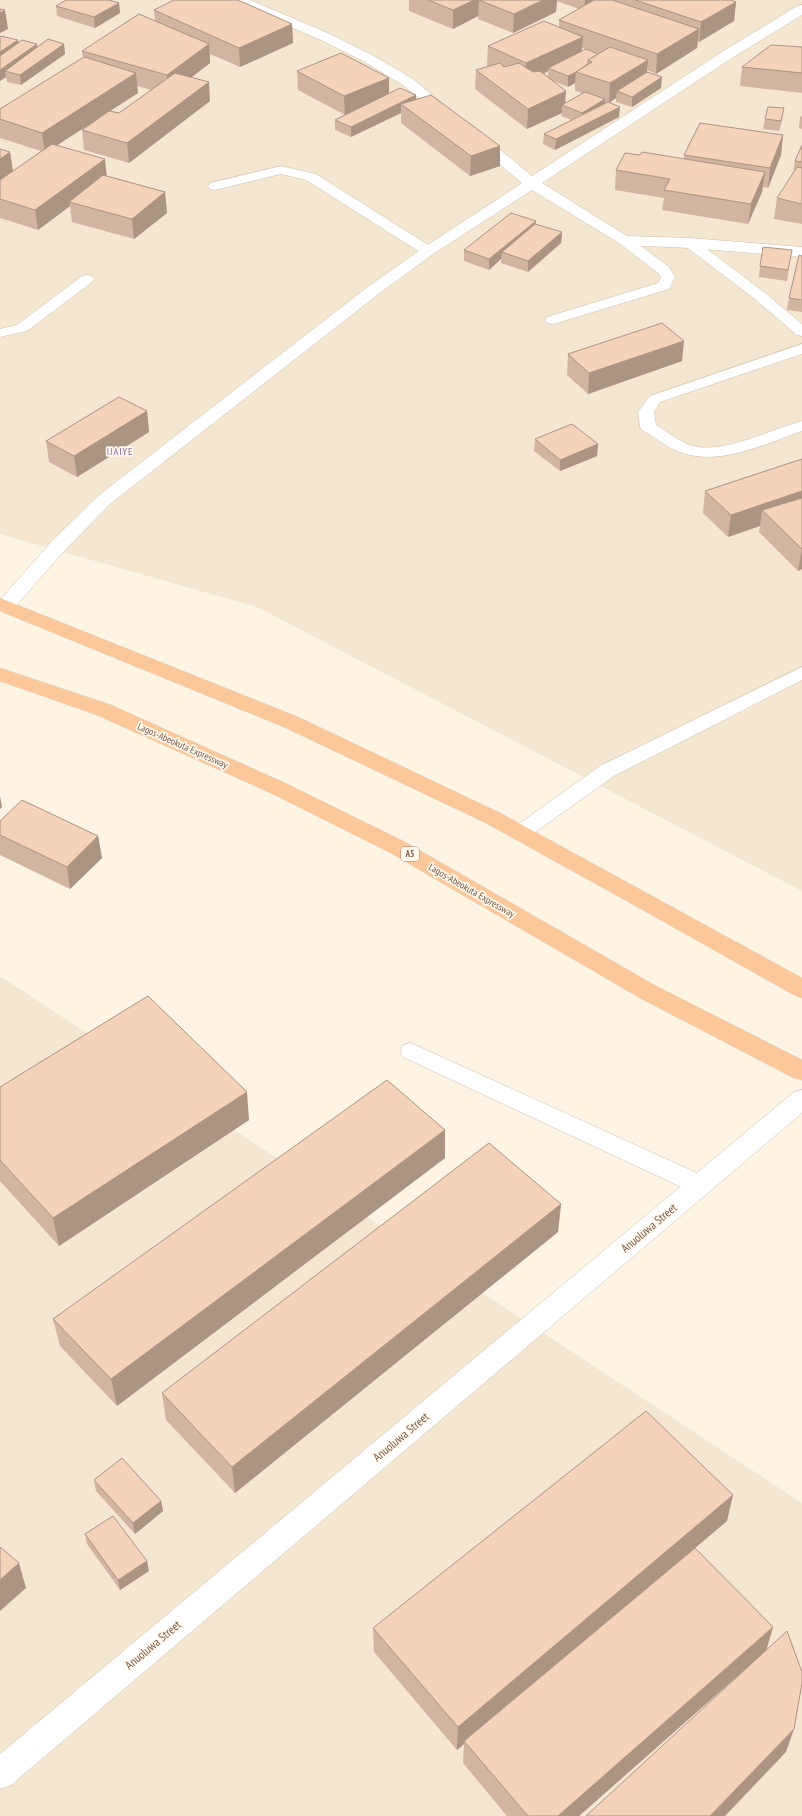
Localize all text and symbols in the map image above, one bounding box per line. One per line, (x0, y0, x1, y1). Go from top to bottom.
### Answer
district label: IJAIYE (107, 445, 133, 458)
street label: Lagos-Abeokuta Expressway (136, 720, 230, 771)
road number: A5 (401, 847, 419, 861)
street label: Lagos-Abeokuta Expressway (426, 860, 517, 921)
street label: Anuoluwa Street (618, 1199, 680, 1255)
street label: Anuoluwa Street (370, 1408, 432, 1464)
street label: Anuoluwa Street (122, 1616, 184, 1672)

